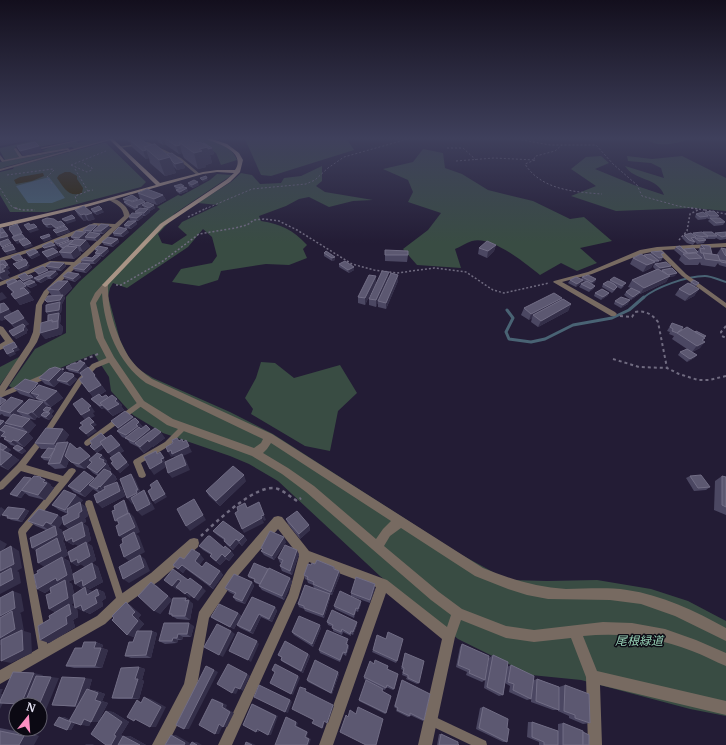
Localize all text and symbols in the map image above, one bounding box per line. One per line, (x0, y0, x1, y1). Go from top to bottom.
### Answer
park label: 尾根緑道 (615, 633, 665, 648)
north arrow (8, 697, 48, 737)
text: N (25, 699, 37, 715)

